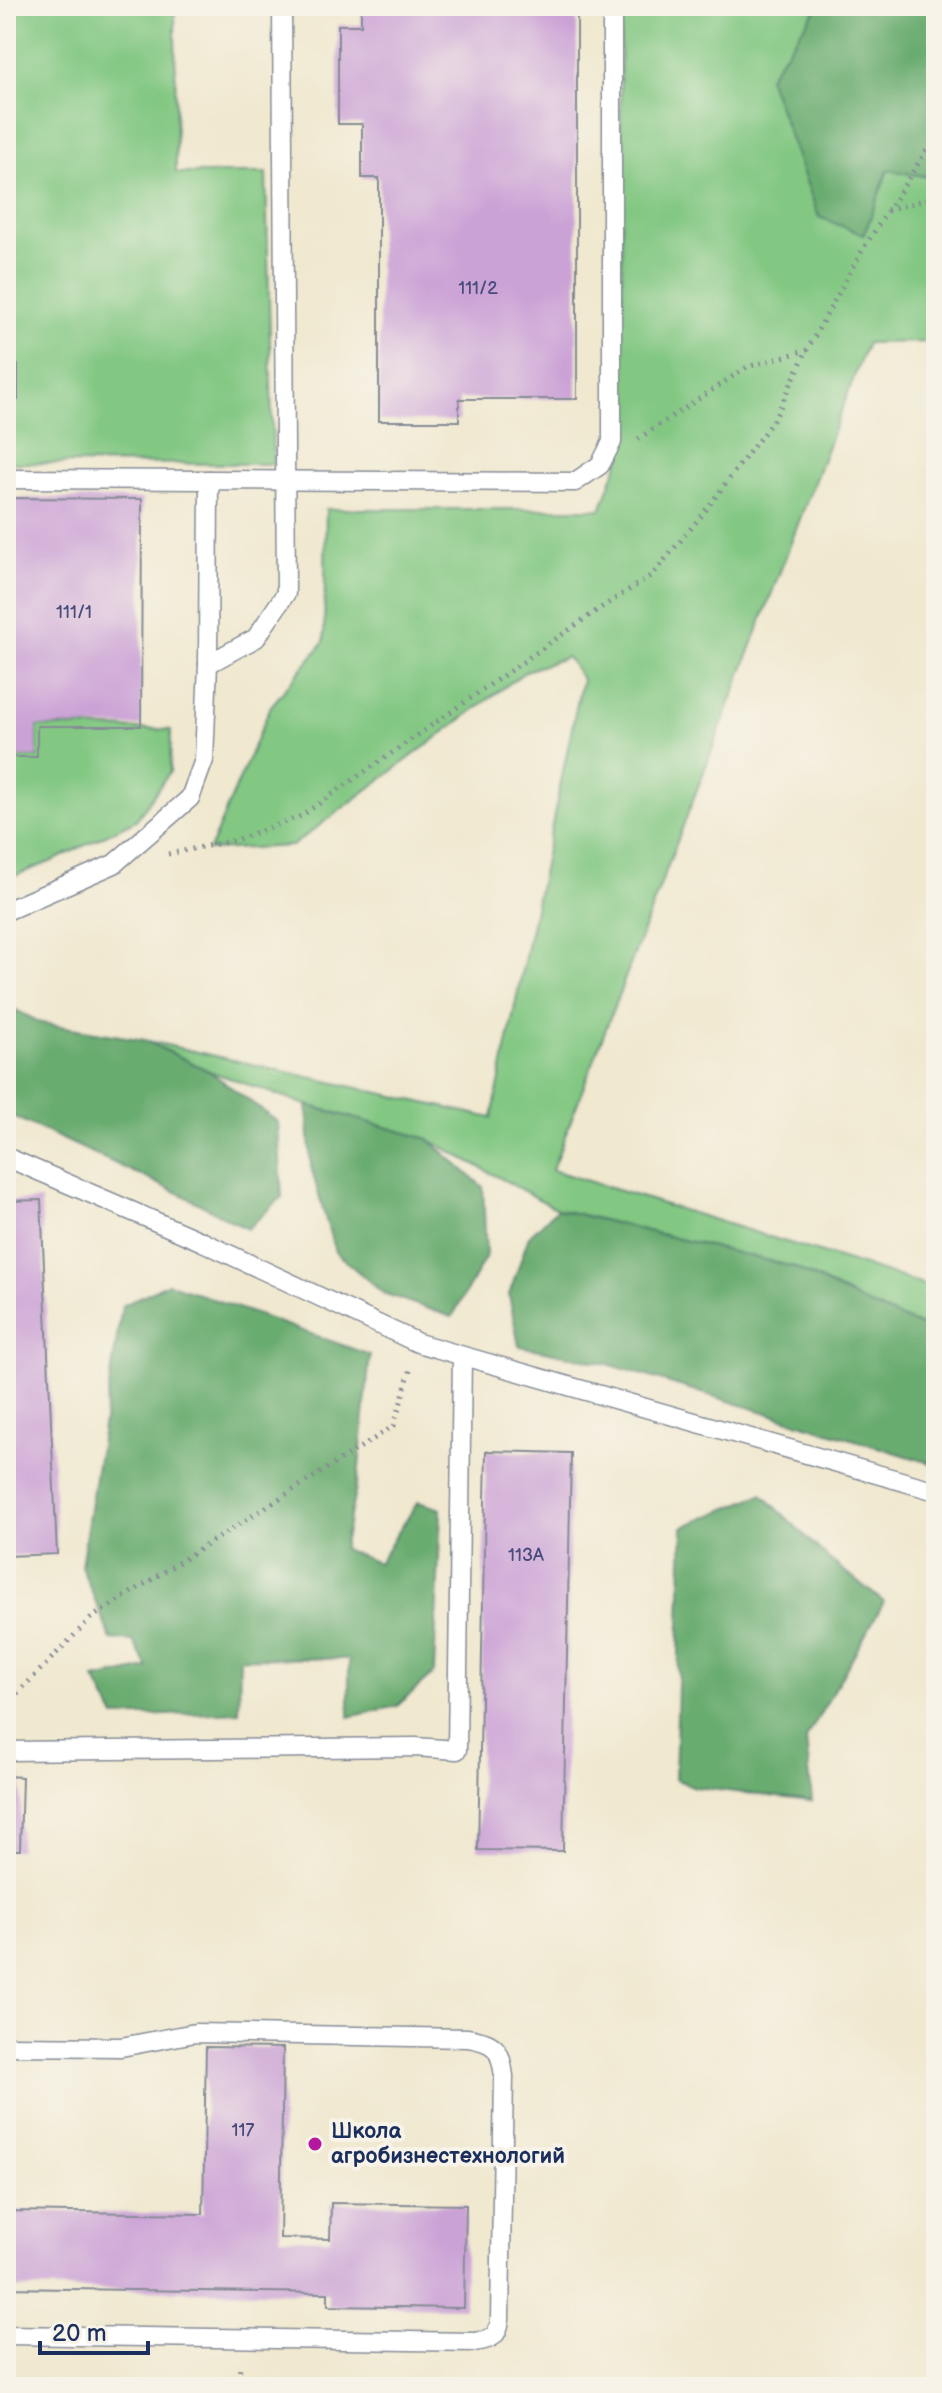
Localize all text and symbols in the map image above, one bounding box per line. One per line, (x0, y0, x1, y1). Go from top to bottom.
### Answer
house number: 111/2 (458, 278, 498, 299)
house number: 111/1 (56, 602, 92, 623)
house number: 113А (508, 1545, 544, 1566)
place label: Школа агробизнестехнологий (331, 2118, 565, 2170)
house number: 117 (232, 2120, 255, 2141)
marker: Школа агробизнестехнологий (306, 2135, 324, 2153)
scale bar (40, 2305, 148, 2355)
text: 20 m (52, 2319, 107, 2348)

